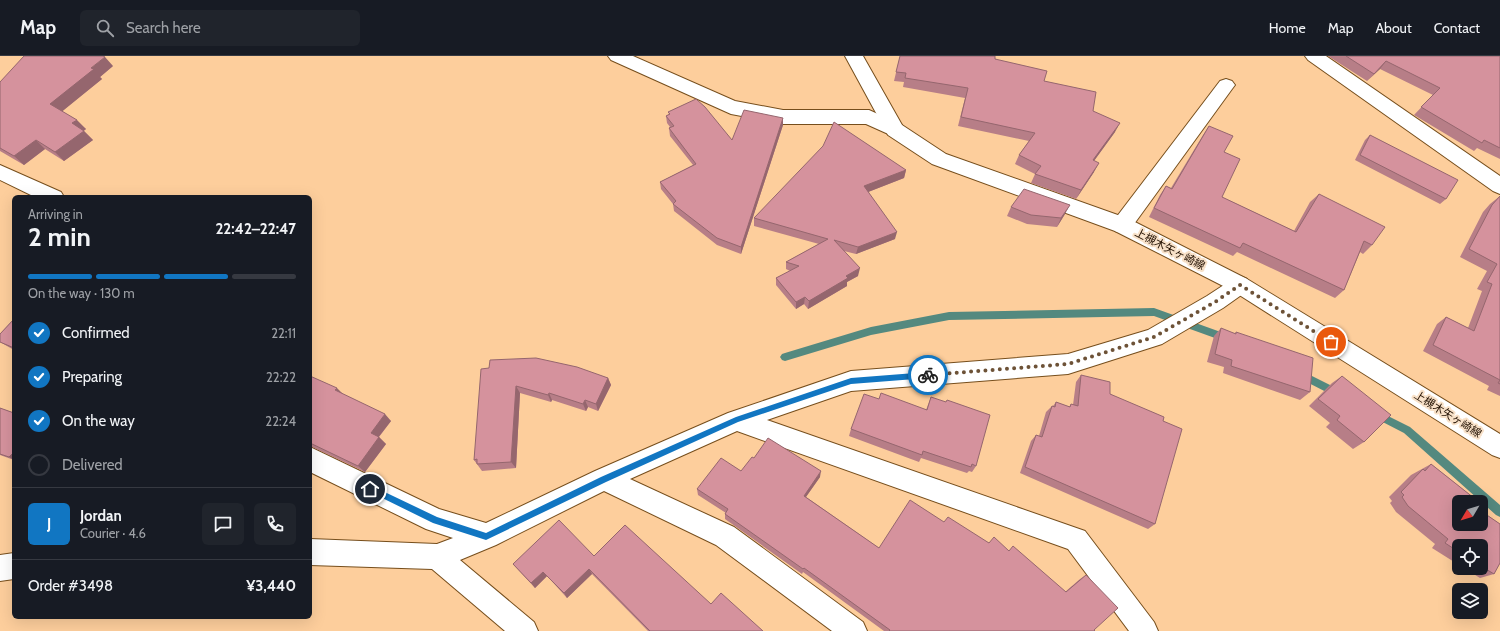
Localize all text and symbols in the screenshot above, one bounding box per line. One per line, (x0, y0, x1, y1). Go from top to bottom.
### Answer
search box (80, 10, 360, 46)
text: Map (20, 16, 56, 39)
icon: search (94, 17, 116, 39)
text: Search here (126, 19, 201, 37)
text: Home (1269, 19, 1306, 37)
text: Map (1328, 19, 1353, 37)
text: About (1375, 19, 1412, 37)
text: Contact (1434, 19, 1480, 37)
text: Arriving in (28, 206, 83, 222)
text: 22:42–22:47 (215, 220, 296, 238)
text: 2 min (28, 221, 91, 253)
street label: 上槻木矢ヶ崎線 (1133, 225, 1207, 273)
text: On the way · 130 m (28, 285, 135, 301)
icon: check (28, 322, 50, 344)
text: Confirmed (62, 324, 130, 342)
text: 22:11 (271, 325, 296, 341)
pin (1314, 325, 1348, 359)
icon: bag (1320, 331, 1342, 353)
courier (908, 355, 948, 395)
icon: bike (917, 364, 939, 386)
icon: check (28, 366, 50, 388)
text: Preparing (62, 368, 122, 386)
text: 22:22 (266, 369, 296, 385)
street label: 上槻木矢ヶ崎線 (1412, 388, 1484, 440)
icon: check (28, 410, 50, 432)
text: On the way (62, 412, 135, 430)
text: 22:24 (265, 413, 296, 429)
text: Delivered (62, 456, 123, 474)
pin (353, 472, 387, 506)
icon: home (359, 478, 381, 500)
north arrow (1452, 495, 1488, 531)
map controls (1452, 495, 1488, 619)
button: chat (202, 503, 244, 545)
button: phone (254, 503, 296, 545)
text: Jordan (80, 507, 122, 525)
text: J (47, 515, 51, 533)
text: Courier · 4.6 (80, 525, 146, 541)
button: locate (1452, 539, 1488, 575)
text: Order #3498 (28, 577, 113, 595)
text: ¥3,440 (246, 577, 296, 595)
button: layers (1452, 583, 1488, 619)

